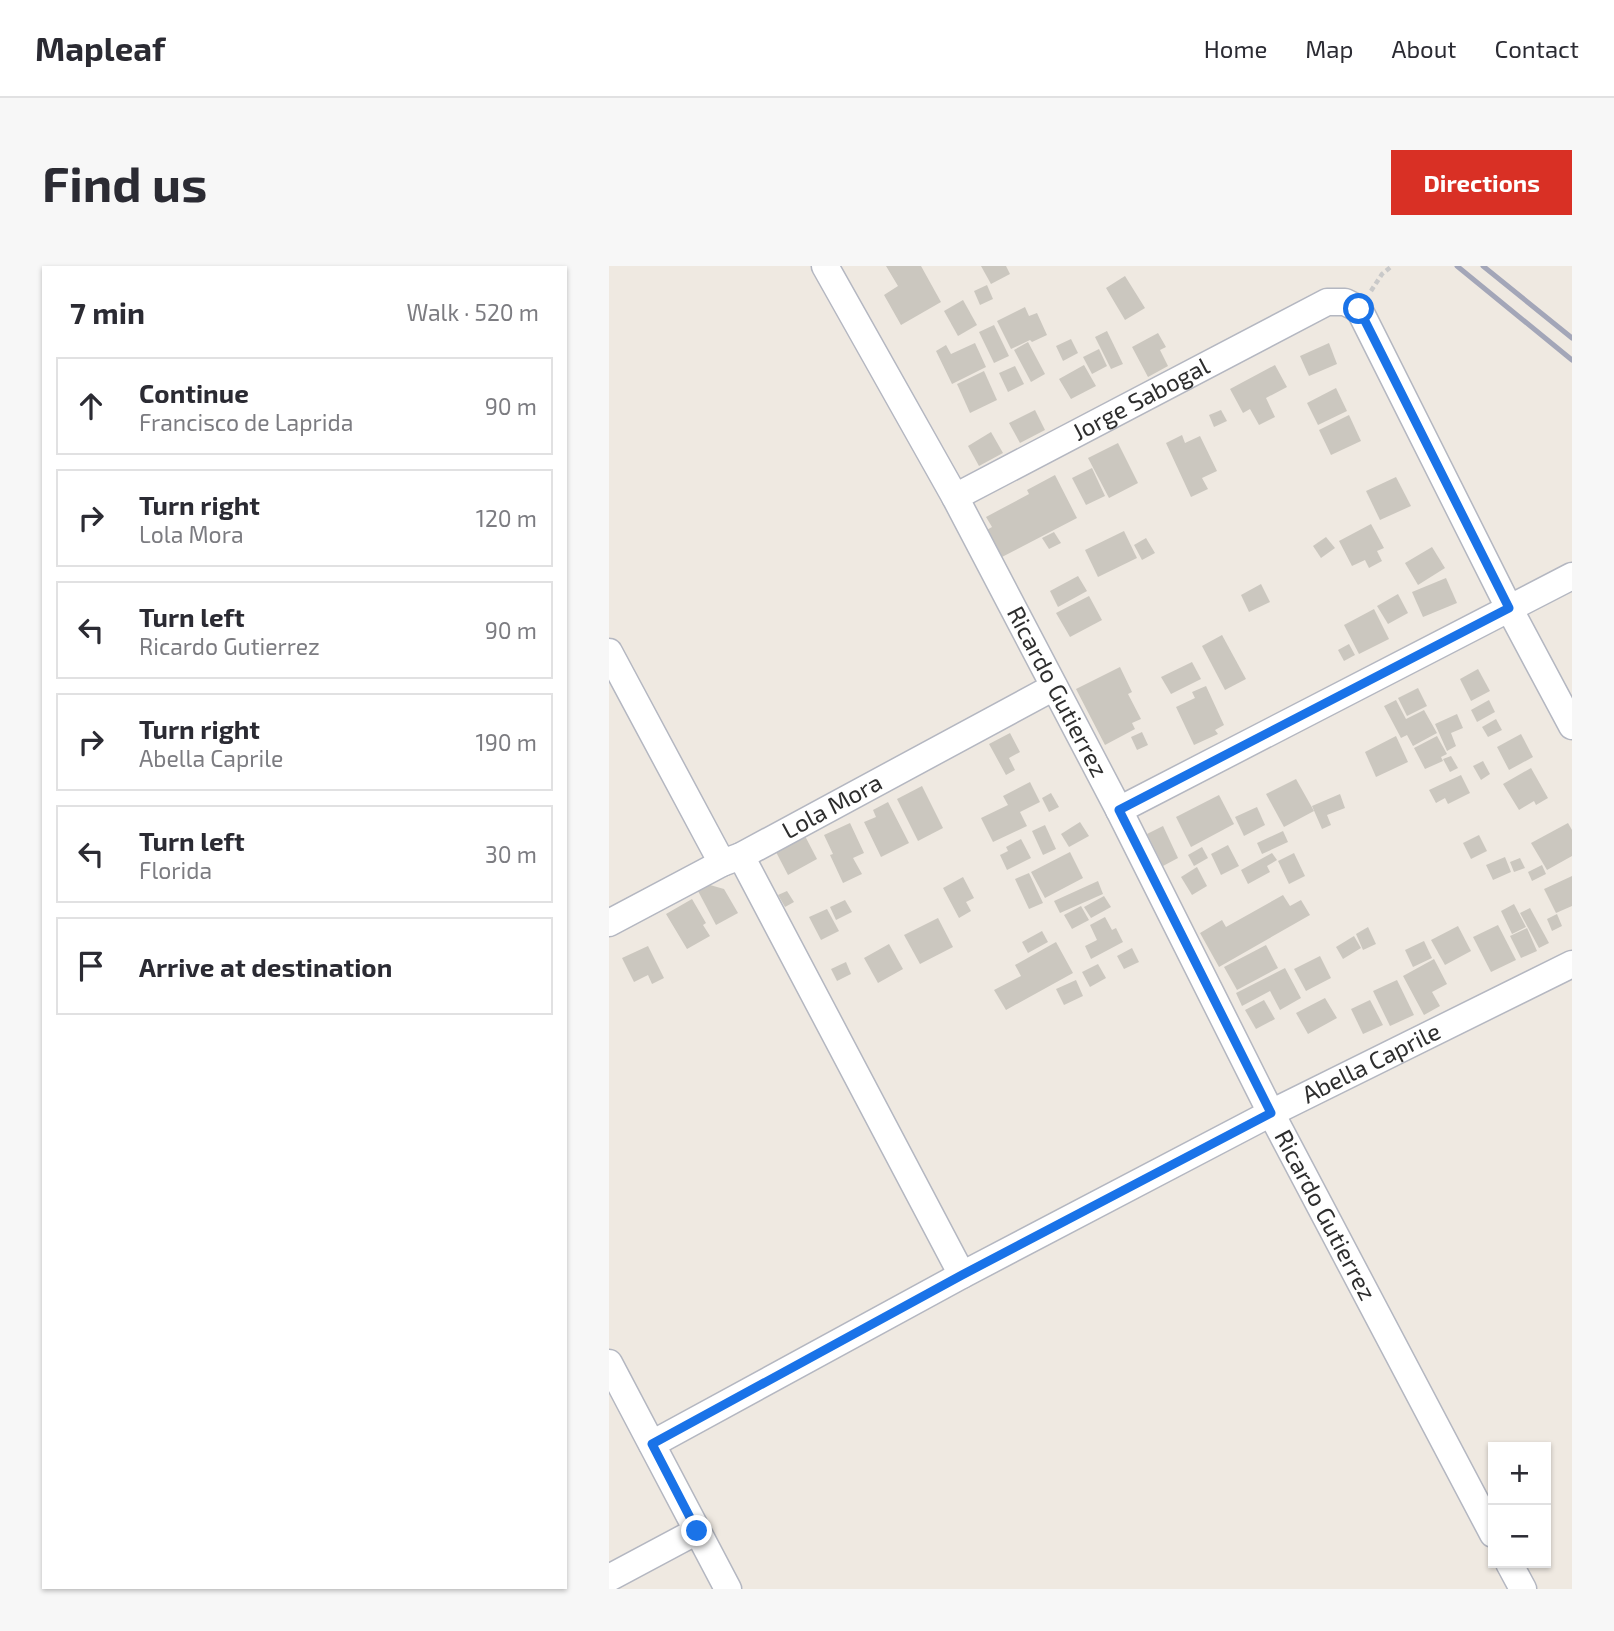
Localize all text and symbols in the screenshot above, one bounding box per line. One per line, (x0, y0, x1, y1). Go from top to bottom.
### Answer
text: Mapleaf (35, 28, 165, 68)
text: Home (1204, 34, 1267, 63)
text: Map (1305, 34, 1353, 63)
text: About (1391, 34, 1457, 63)
text: Contact (1495, 34, 1579, 63)
button: Directions (1391, 150, 1572, 215)
text: Find us (42, 153, 207, 212)
route start (1343, 293, 1374, 324)
text: 7 min (70, 294, 145, 330)
text: Walk · 520 m (406, 298, 539, 326)
street label: Jorge Sabogal (1067, 350, 1214, 446)
text: Continue (139, 377, 249, 408)
icon: ahead (72, 387, 110, 425)
text: 90 m (485, 392, 537, 420)
text: Francisco de Laprida (139, 408, 353, 436)
text: Turn right (139, 489, 260, 520)
icon: right (72, 499, 110, 537)
text: 120 m (476, 504, 537, 532)
text: Lola Mora (139, 520, 244, 548)
text: Turn left (139, 601, 245, 632)
street label: Ricardo Gutierrez (1002, 601, 1115, 781)
icon: left (72, 611, 110, 649)
text: 90 m (485, 616, 537, 644)
text: Ricardo Gutierrez (139, 632, 320, 660)
text: Turn right (139, 713, 260, 744)
icon: right (72, 723, 110, 761)
text: 190 m (476, 728, 537, 756)
text: Abella Caprile (139, 744, 283, 772)
street label: Lola Mora (777, 767, 887, 844)
text: Turn left (139, 825, 245, 856)
icon: left (72, 835, 110, 873)
text: 30 m (485, 840, 537, 868)
text: Florida (139, 856, 212, 884)
icon: arrive (72, 947, 110, 985)
text: Arrive at destination (139, 951, 392, 982)
street label: Abella Caprile (1297, 1016, 1445, 1108)
street label: Ricardo Gutierrez (1269, 1124, 1383, 1305)
map controls (1488, 1442, 1551, 1568)
button: + (1488, 1442, 1551, 1505)
button: − (1488, 1505, 1551, 1568)
route end (681, 1515, 712, 1546)

